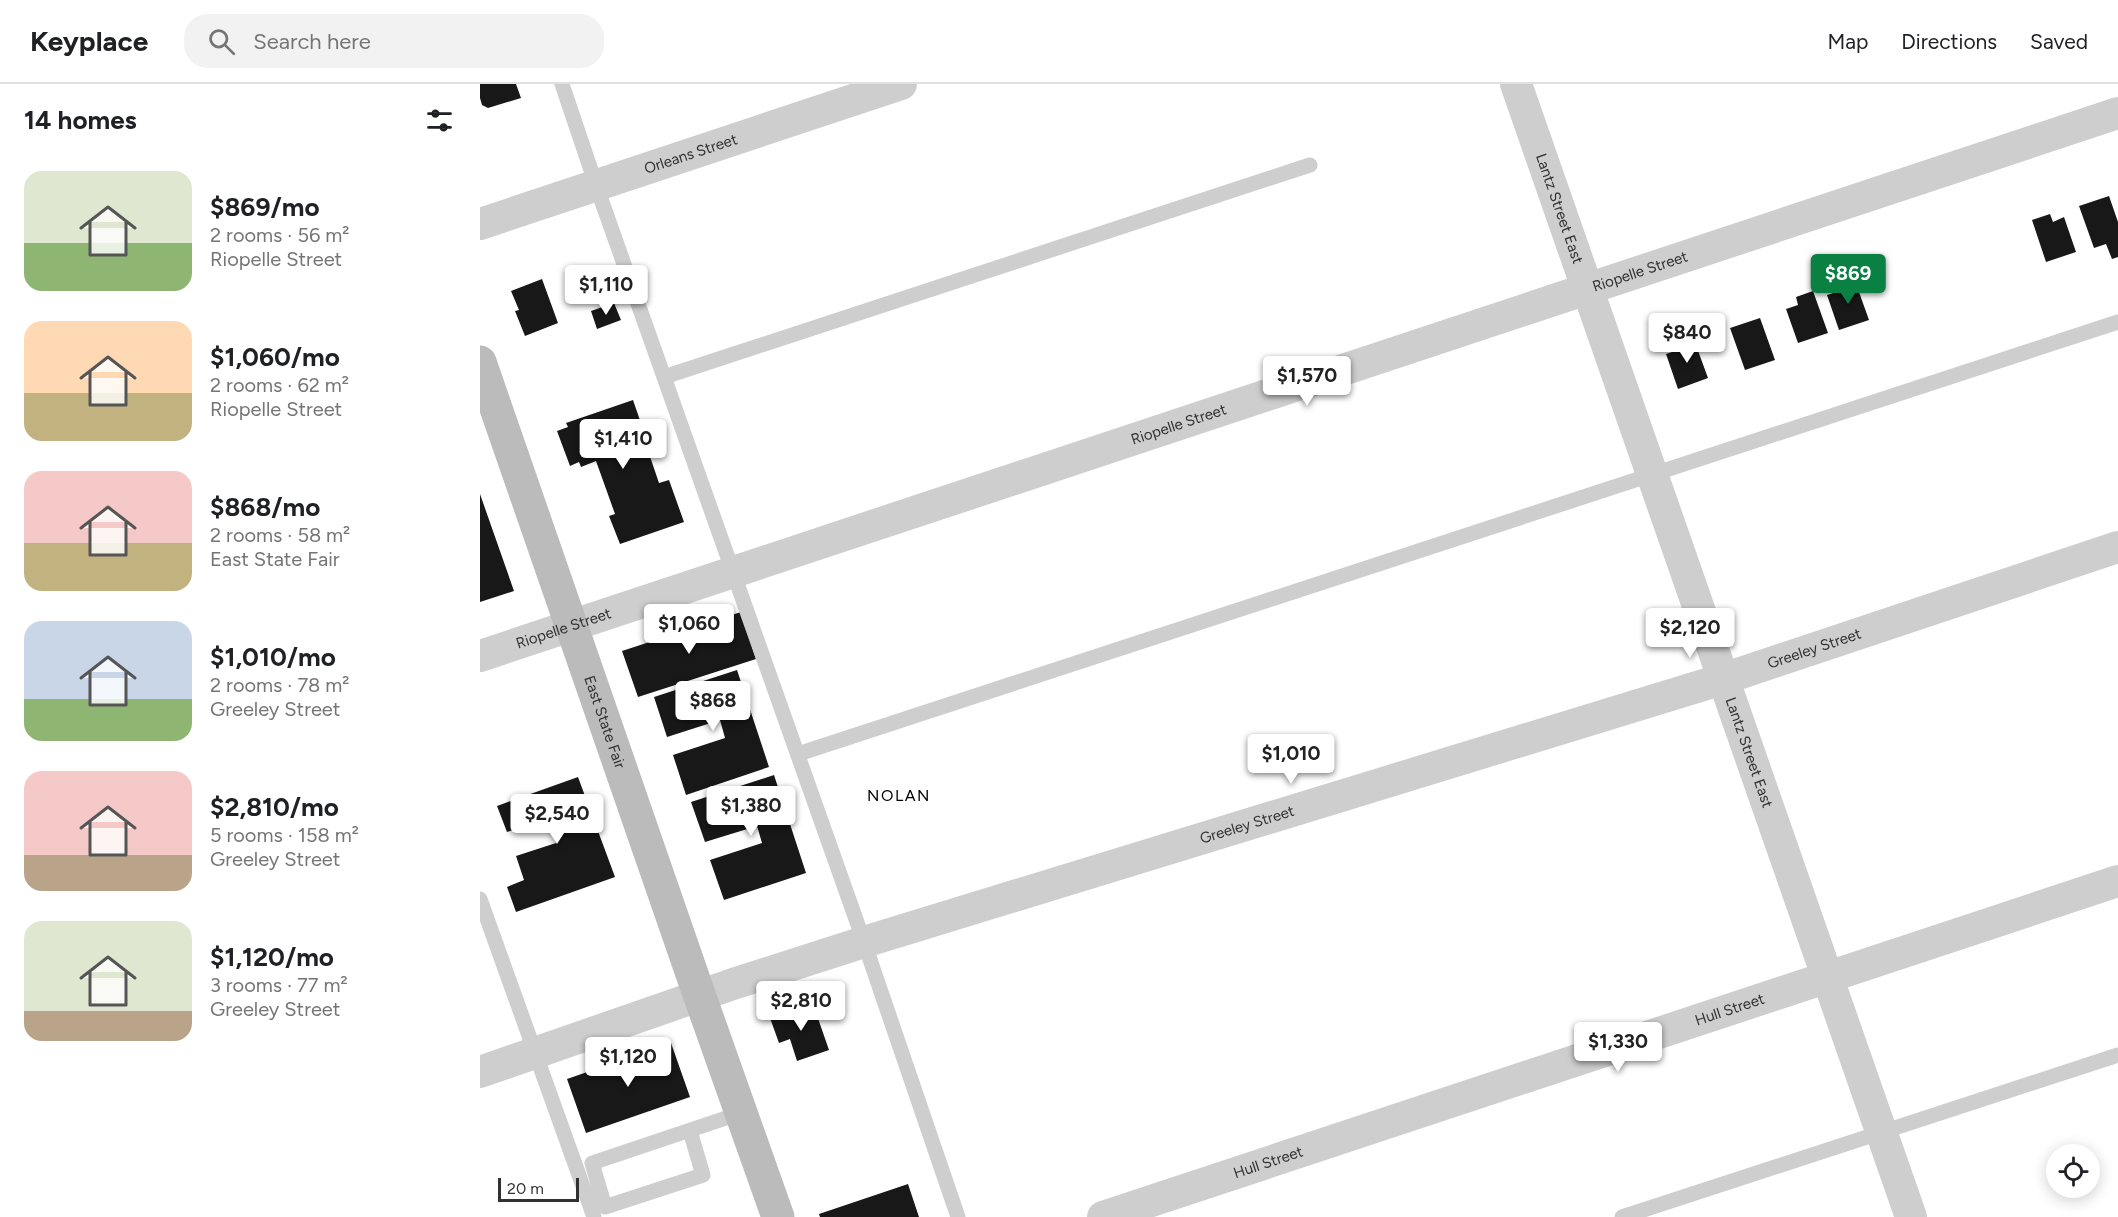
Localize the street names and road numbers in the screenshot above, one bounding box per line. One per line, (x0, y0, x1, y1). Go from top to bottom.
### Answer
street label: Orleans Street (642, 130, 740, 178)
street label: Lantz Street East (1532, 151, 1587, 266)
street label: Riopelle Street (1590, 247, 1690, 296)
street label: Riopelle Street (1129, 400, 1229, 449)
street label: Riopelle Street (514, 604, 614, 652)
street label: Greeley Street (1765, 624, 1864, 673)
street label: East State Fair (580, 673, 629, 771)
street label: Lantz Street East (1722, 695, 1777, 810)
street label: Greeley Street (1198, 802, 1297, 848)
street label: Hull Street (1693, 990, 1767, 1029)
street label: Hull Street (1231, 1142, 1306, 1182)

